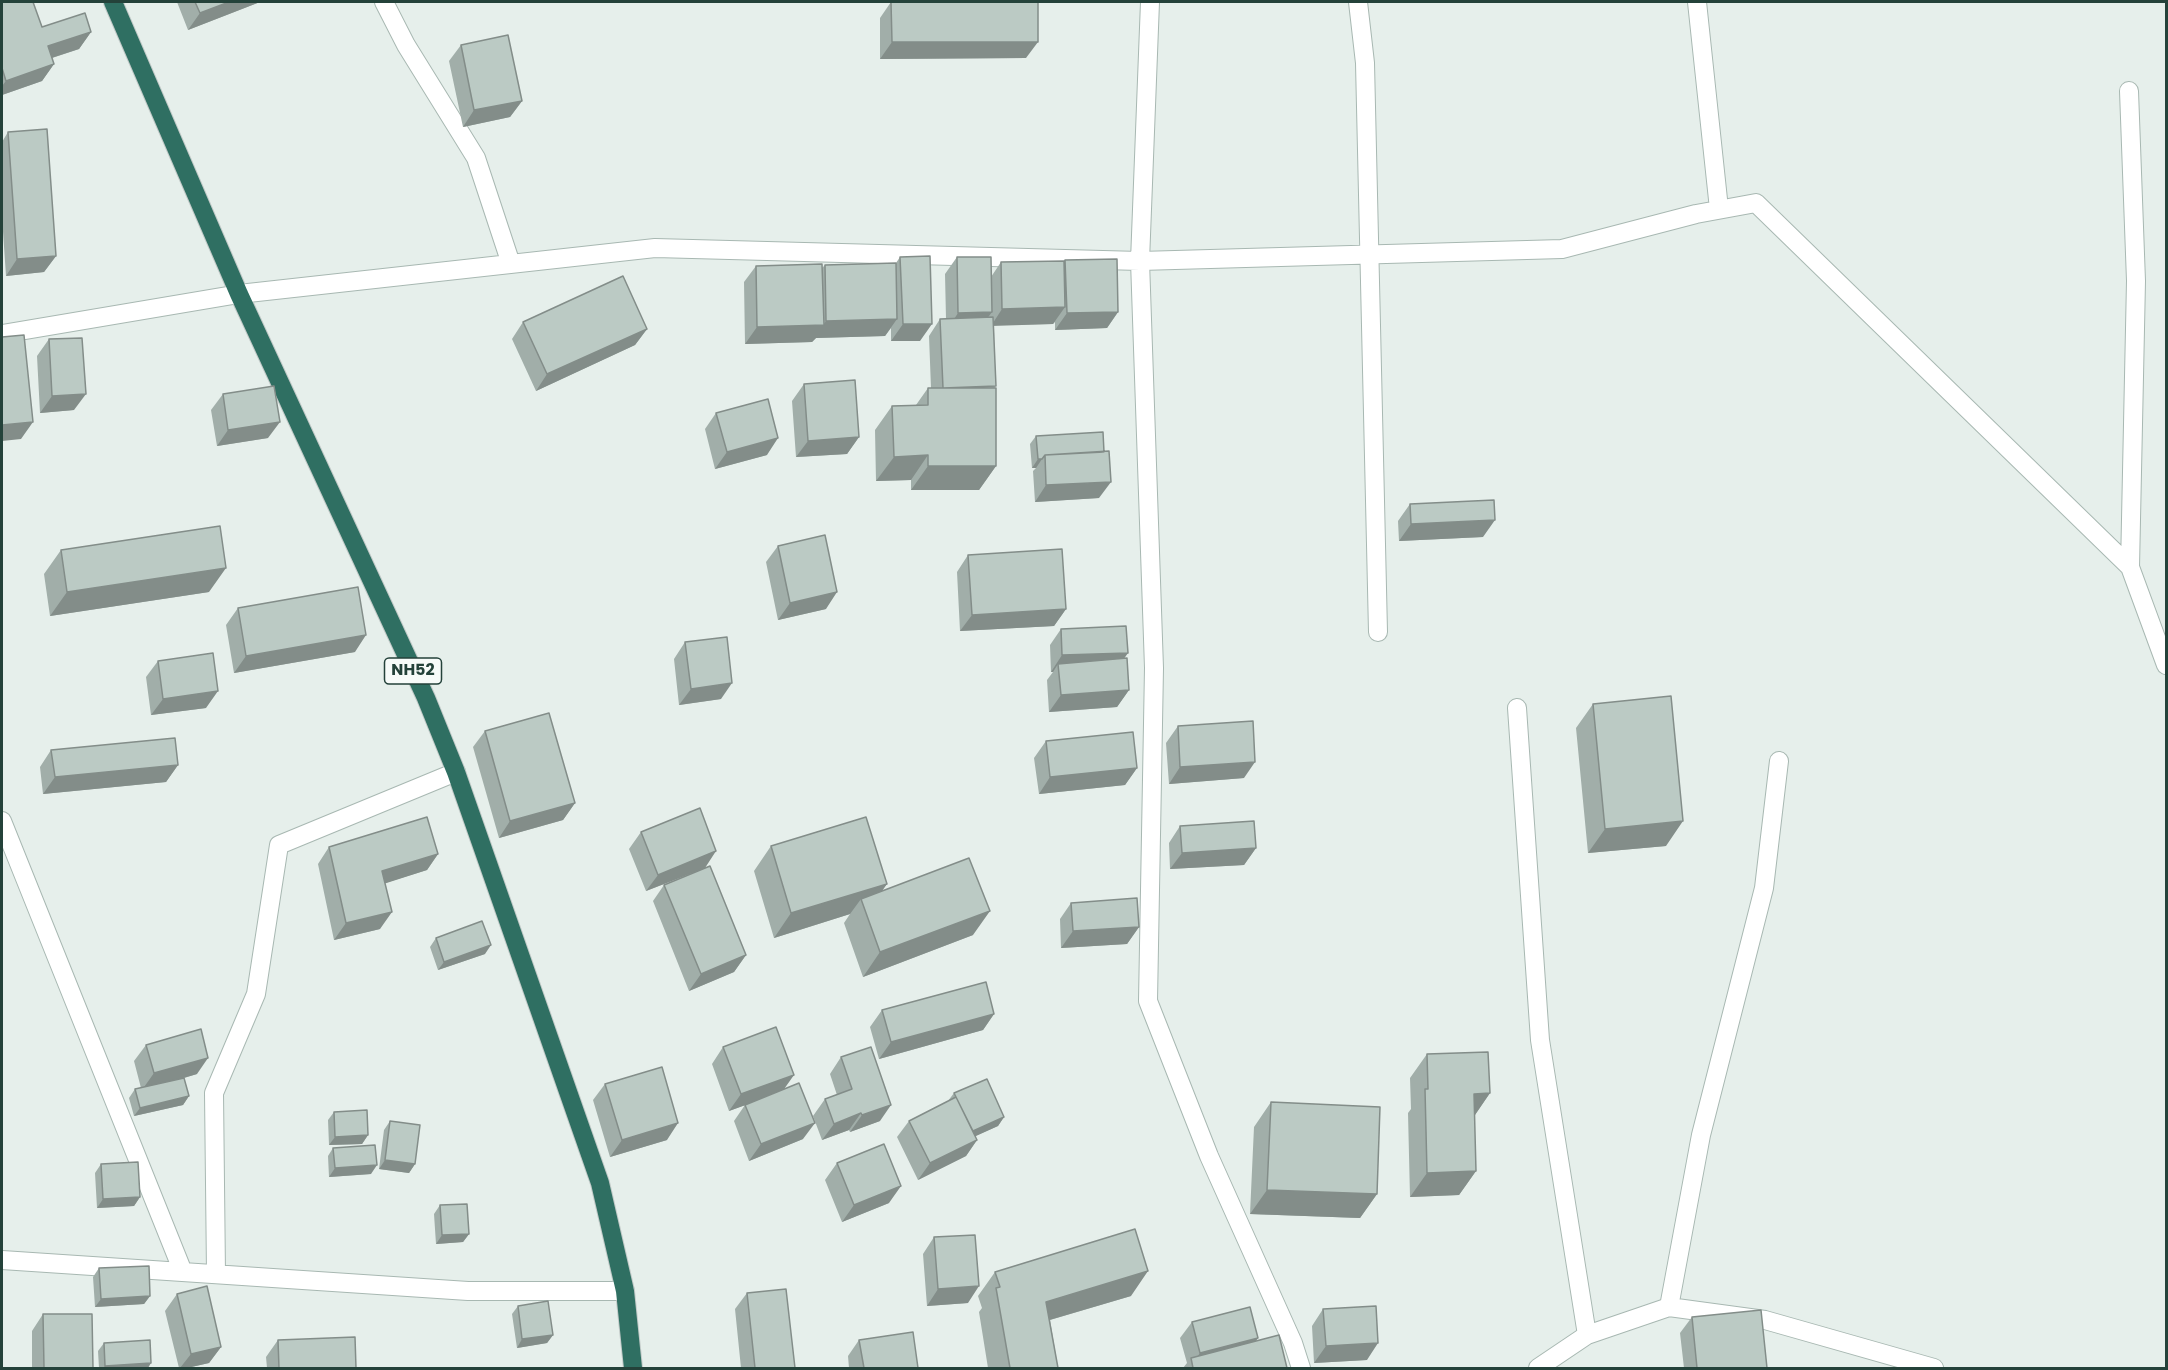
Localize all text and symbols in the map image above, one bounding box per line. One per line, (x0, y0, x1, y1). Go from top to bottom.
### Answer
road number: NH52 (384, 658, 442, 684)

